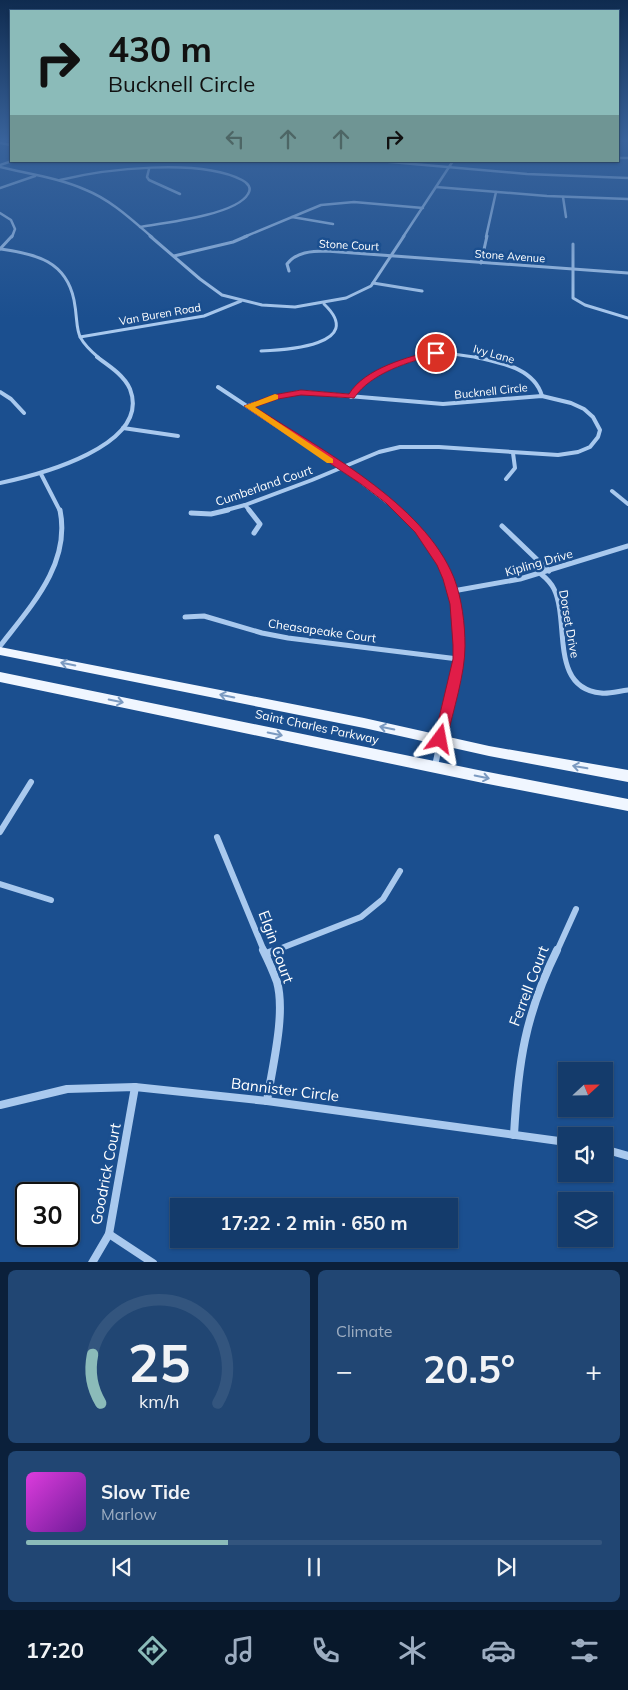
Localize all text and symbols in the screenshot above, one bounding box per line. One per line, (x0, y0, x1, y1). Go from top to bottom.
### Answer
text: 430 m (108, 27, 212, 71)
icon: right (25, 30, 90, 95)
text: Bucknell Circle (108, 70, 255, 98)
icon: left (221, 125, 249, 153)
icon: ahead (274, 125, 302, 153)
icon: ahead (327, 125, 355, 153)
icon: right (380, 125, 408, 153)
street label: Stone Court (319, 236, 380, 254)
street label: Stone Avenue (474, 247, 546, 265)
street label: Van Buren Road (118, 300, 202, 328)
pin (415, 332, 457, 374)
icon: arrive (422, 339, 450, 367)
street label: Ivy Lane (472, 341, 516, 367)
street label: Bucknell Circle (454, 380, 528, 402)
street label: Cumberland Court (213, 462, 314, 509)
street label: Kipling Drive (503, 546, 574, 579)
street label: Dorset Drive (556, 589, 583, 659)
street label: Cheasapeake Court (267, 615, 377, 646)
one-way arrow (60, 658, 76, 668)
one-way arrow (220, 691, 236, 700)
one-way arrow (108, 697, 124, 706)
street label: Saint Charles Parkway (254, 706, 381, 747)
position arrow (413, 712, 465, 764)
one-way arrow (379, 722, 395, 732)
one-way arrow (267, 730, 283, 739)
one-way arrow (572, 762, 588, 772)
one-way arrow (474, 772, 490, 782)
street label: Elgin Court (255, 908, 298, 986)
street label: Ferrell Court (505, 943, 553, 1029)
north arrow (558, 1062, 612, 1118)
map controls (558, 1062, 613, 1247)
street label: Bannister Circle (230, 1073, 340, 1106)
street label: Goodrick Court (86, 1121, 125, 1226)
button: sound (558, 1127, 613, 1182)
speed limit sign: 30 (15, 1182, 80, 1247)
button: layers (558, 1192, 613, 1247)
text: 17:22 · 2 min · 650 m (220, 1211, 408, 1235)
text: Climate (336, 1321, 392, 1341)
text: 25 (128, 1330, 190, 1395)
text: 20.5° (423, 1345, 515, 1393)
text: − (336, 1353, 353, 1388)
text: + (585, 1353, 602, 1388)
text: km/h (139, 1390, 179, 1412)
text: Slow Tide (101, 1480, 190, 1504)
text: Marlow (101, 1504, 157, 1524)
icon: previous (108, 1553, 136, 1581)
icon: pause (300, 1553, 328, 1581)
icon: next (492, 1553, 520, 1581)
icon: directions (135, 1633, 170, 1668)
icon: music (222, 1633, 257, 1668)
icon: phone (308, 1633, 343, 1668)
icon: climate (395, 1633, 430, 1668)
icon: car (481, 1633, 516, 1668)
icon: filters (567, 1633, 602, 1668)
text: 17:20 (26, 1636, 84, 1664)

